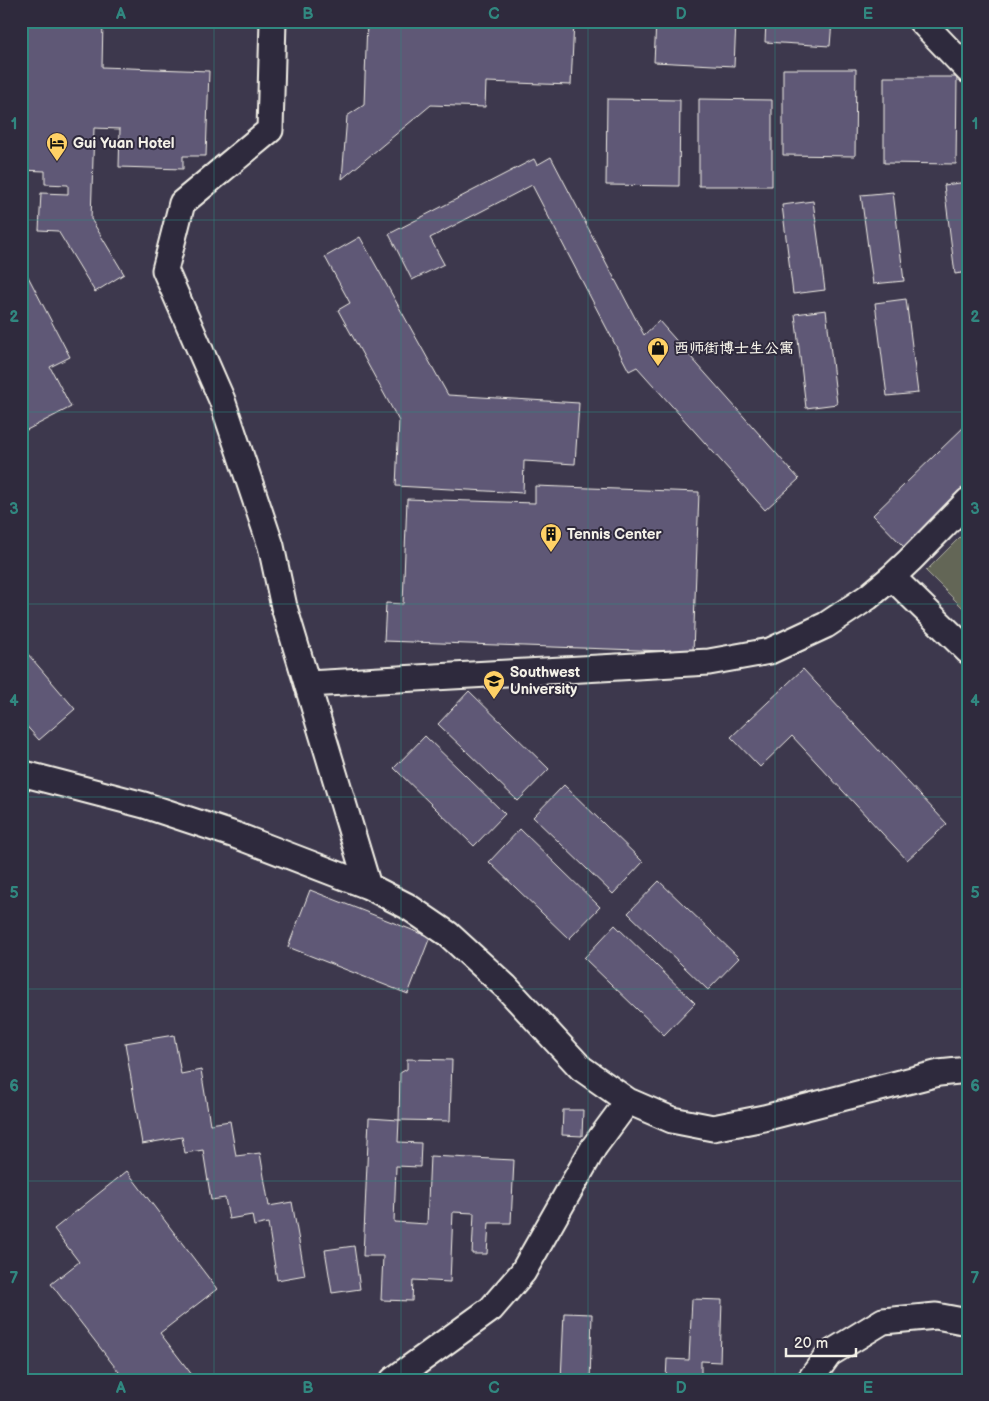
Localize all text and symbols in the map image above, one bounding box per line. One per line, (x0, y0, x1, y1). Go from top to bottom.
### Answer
text: A (115, 5, 126, 24)
text: B (302, 5, 314, 24)
text: C (488, 5, 500, 24)
text: D (675, 5, 687, 24)
text: E (863, 5, 873, 24)
text: 1 (11, 115, 17, 134)
text: 1 (972, 115, 978, 134)
hotel icon: Gui Yuan Hotel (45, 131, 69, 162)
place label: Gui Yuan Hotel (73, 134, 175, 153)
text: 2 (9, 308, 19, 327)
text: 2 (970, 308, 980, 327)
shop icon: 西师街博士生公寓 (646, 336, 670, 367)
place label: 西师街博士生公寓 (674, 339, 794, 358)
text: 3 (9, 500, 19, 519)
text: 3 (970, 500, 980, 519)
building icon: Tennis Center (539, 522, 563, 553)
place label: Tennis Center (567, 525, 662, 544)
place label: Southwest University (510, 663, 580, 699)
school or university icon: Southwest University (482, 669, 506, 700)
text: 4 (9, 692, 19, 711)
text: 4 (970, 692, 980, 711)
text: 5 (9, 884, 19, 903)
text: 5 (970, 884, 980, 903)
text: 6 (9, 1077, 19, 1096)
text: 6 (970, 1077, 980, 1096)
text: 7 (10, 1269, 19, 1288)
text: 7 (971, 1269, 980, 1288)
scale bar (786, 1326, 856, 1358)
text: 20 m (794, 1334, 828, 1353)
text: A (115, 1379, 126, 1398)
text: B (302, 1379, 314, 1398)
text: C (488, 1379, 500, 1398)
text: D (675, 1379, 687, 1398)
text: E (863, 1379, 873, 1398)

